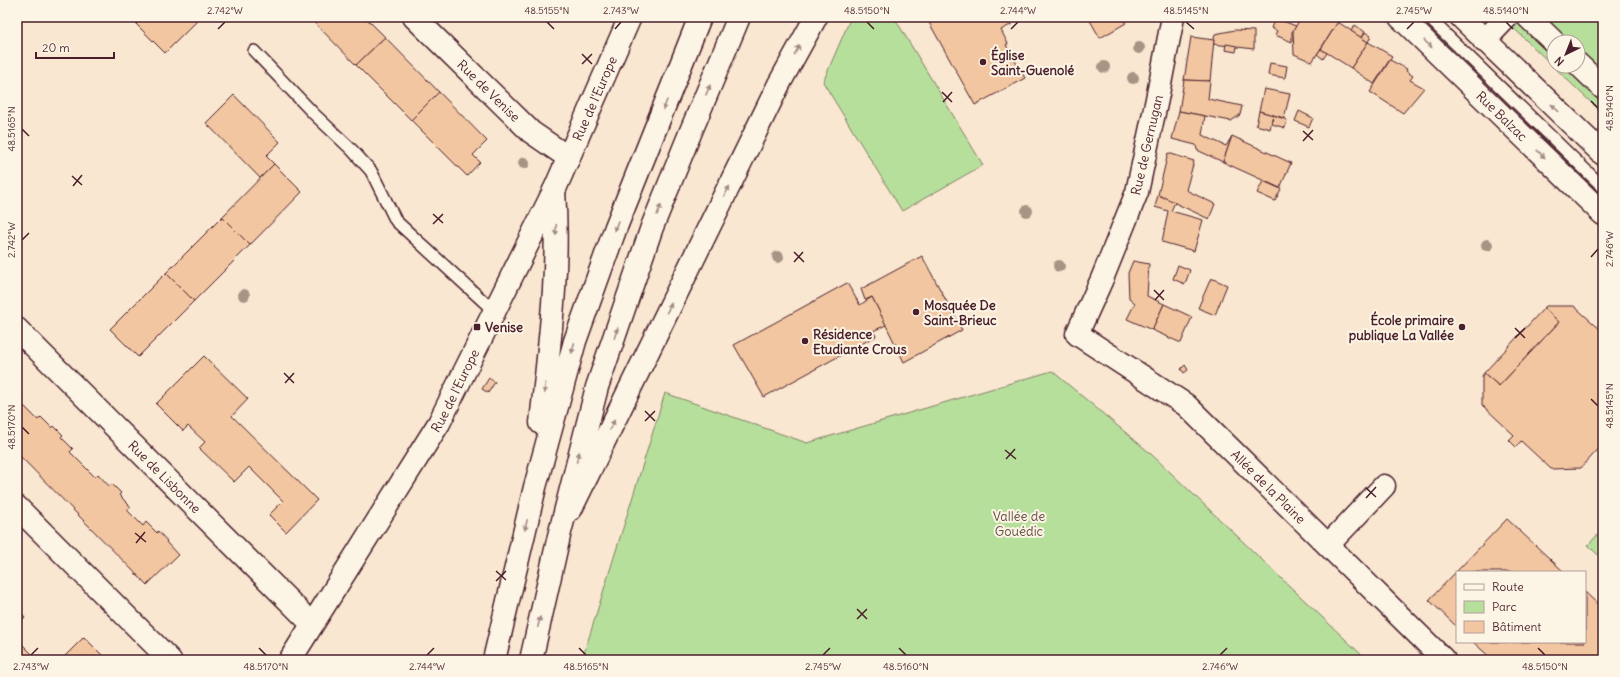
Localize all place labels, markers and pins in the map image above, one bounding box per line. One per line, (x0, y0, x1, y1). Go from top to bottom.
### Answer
place label: Église Saint-Guenolé (991, 46, 1074, 79)
marker: Église Saint-Guenolé (978, 57, 988, 67)
place label: Mosquée De Saint-Brieuc (924, 297, 997, 329)
marker: Mosquée De Saint-Brieuc (911, 307, 921, 317)
place label: École primaire publique La Vallée (1349, 311, 1454, 344)
place label: Venise (485, 319, 523, 336)
marker: Venise (472, 322, 482, 332)
marker: École primaire publique La Vallée (1457, 322, 1467, 332)
place label: Résidence Etudiante Crous (813, 326, 907, 358)
marker: Résidence Etudiante Crous (800, 336, 810, 346)

